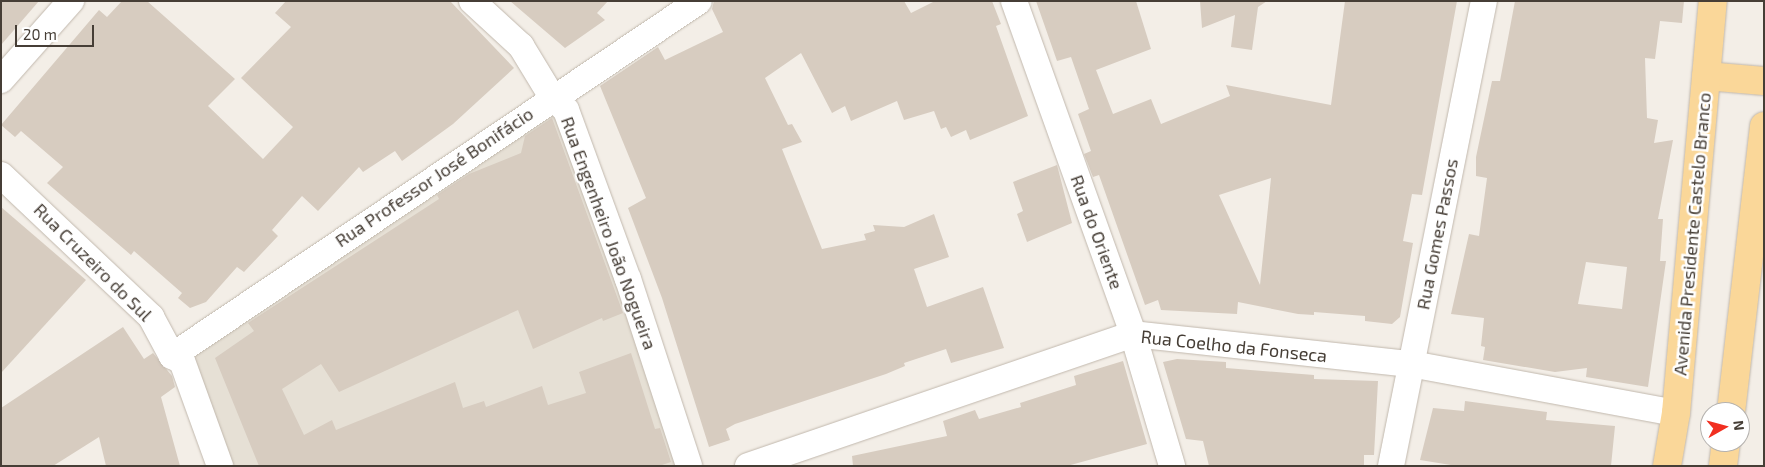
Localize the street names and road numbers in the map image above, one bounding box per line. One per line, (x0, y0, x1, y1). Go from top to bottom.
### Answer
street label: Avenida Presidente Castelo Branco (1669, 92, 1715, 376)
street label: Rua Professor José Bonifácio (331, 102, 537, 252)
street label: Rua Engenheiro João Nogueira (557, 113, 661, 353)
street label: Rua Gomes Passos (1412, 157, 1462, 311)
street label: Rua do Oriente (1066, 172, 1128, 292)
street label: Rua Cruzeiro do Sul (30, 199, 156, 325)
street label: Rua Coelho da Fonseca (1140, 325, 1328, 367)

